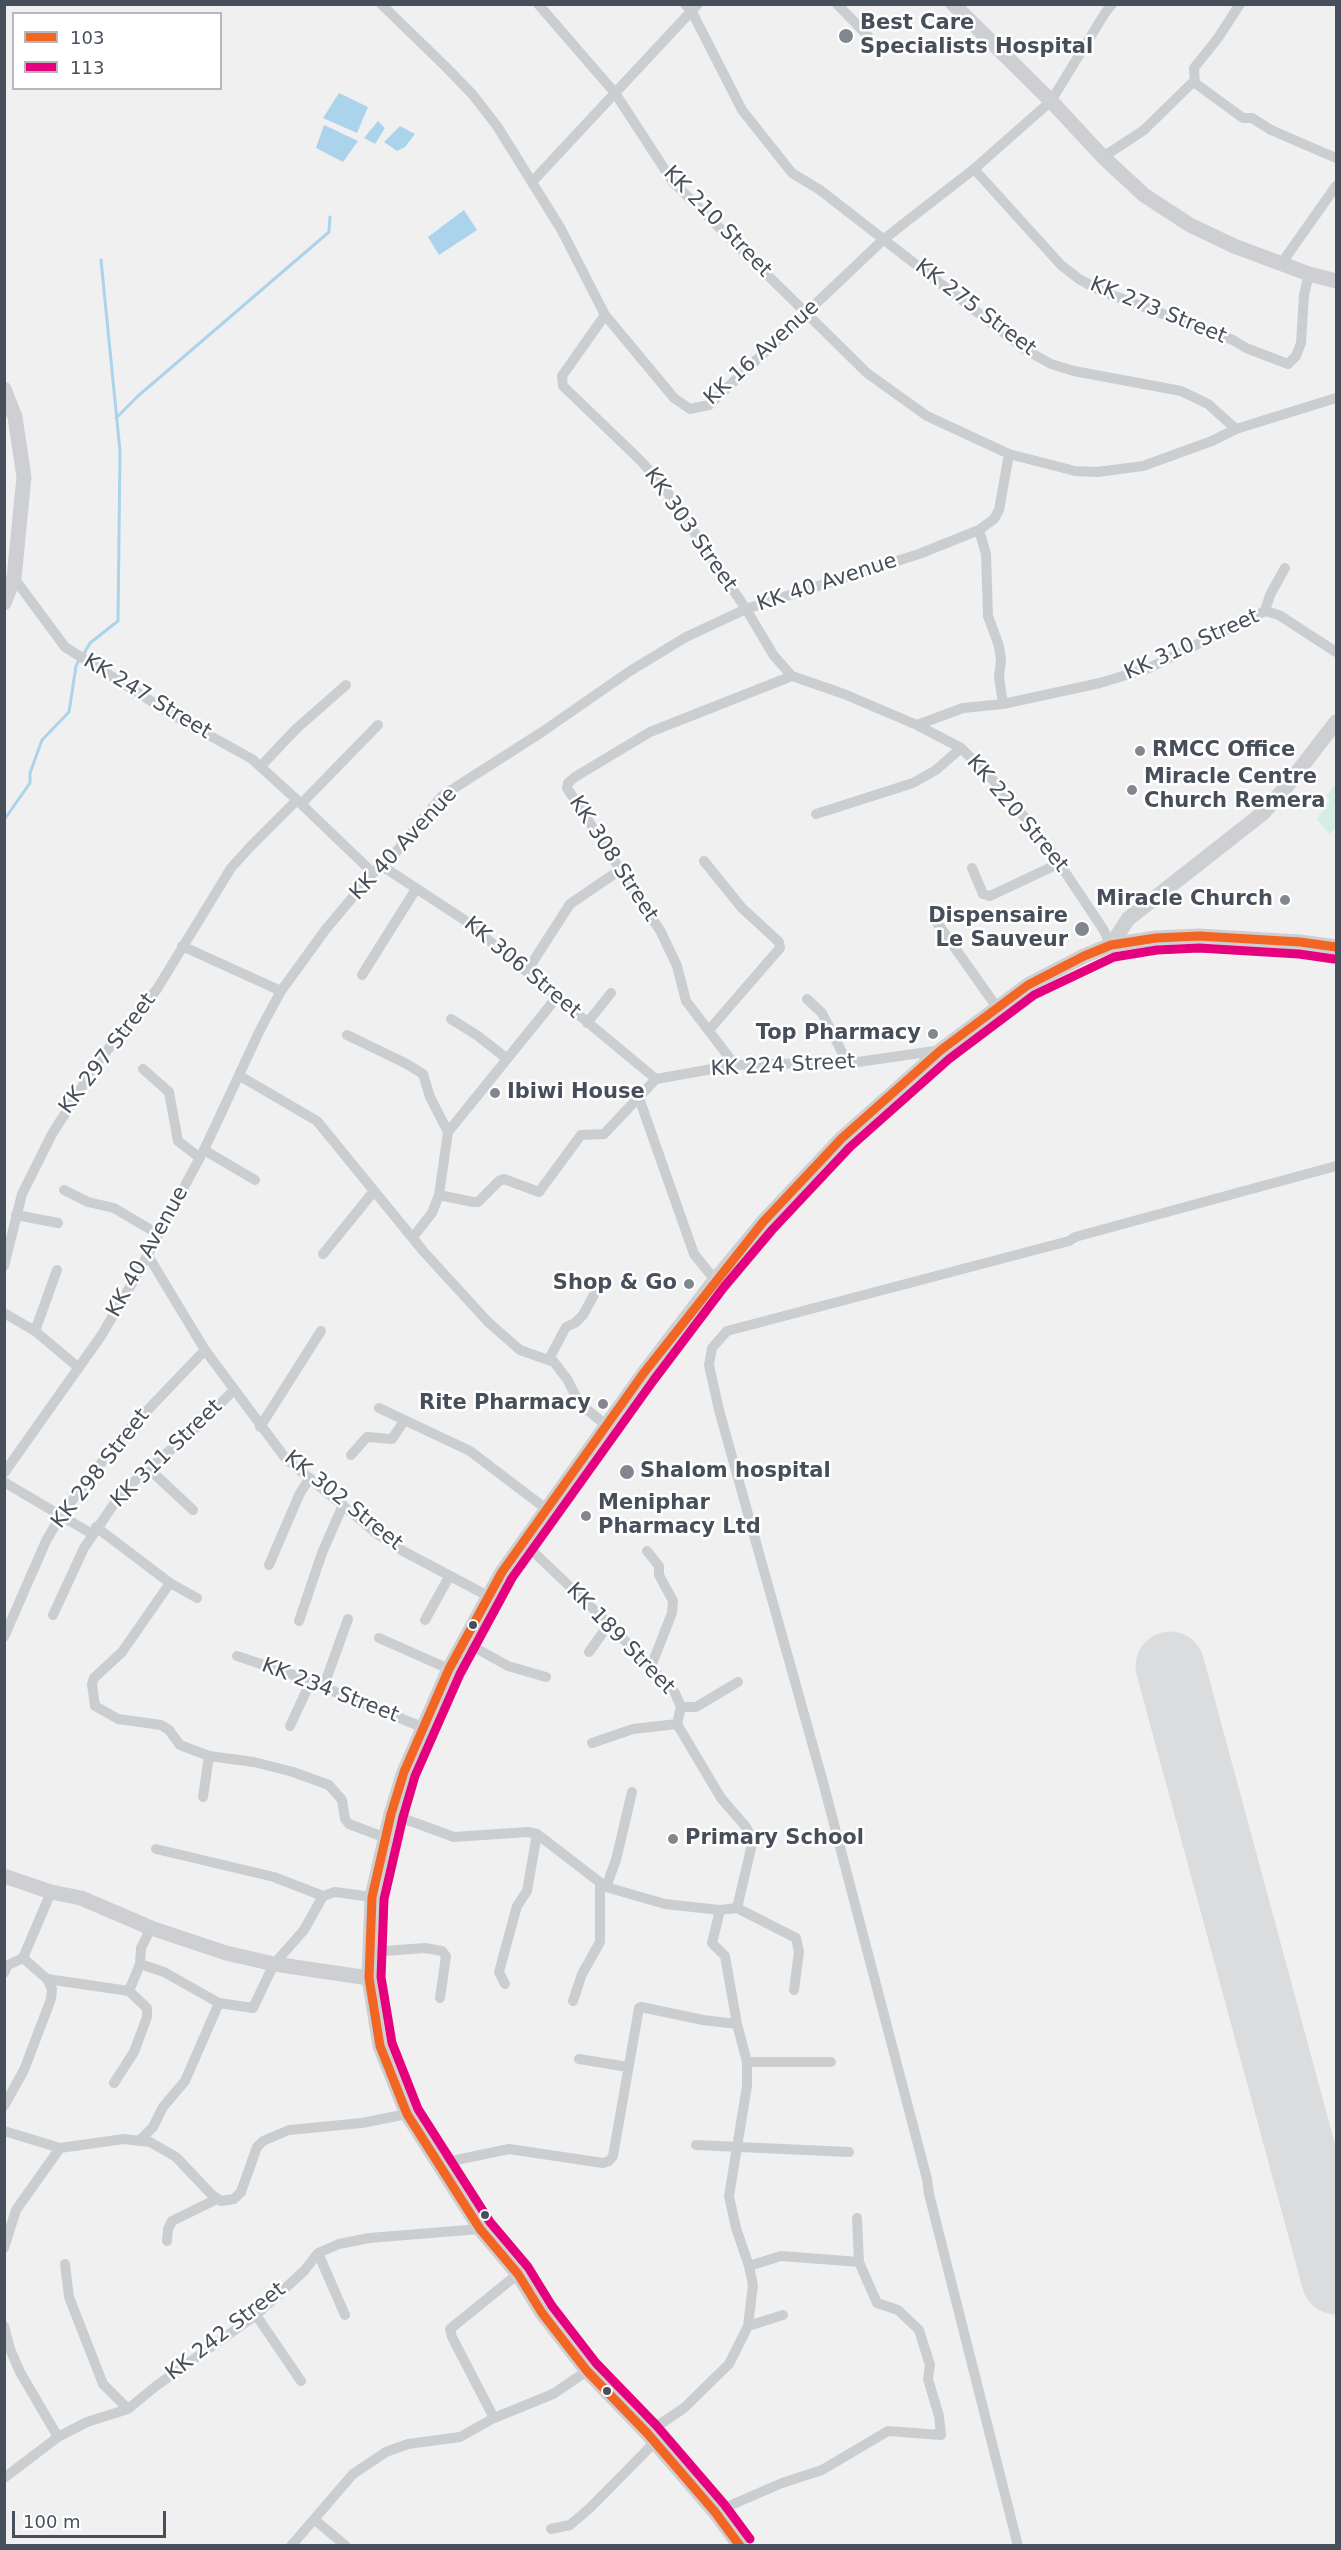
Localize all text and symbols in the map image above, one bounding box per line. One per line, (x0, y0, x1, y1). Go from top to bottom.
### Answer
place label: Best Care Specialists Hospital (860, 11, 1093, 61)
legend (12, 12, 222, 90)
text: 103 (70, 27, 104, 48)
marker: Best Care Specialists Hospital (837, 27, 855, 45)
text: 113 (70, 57, 104, 78)
street label: KK 210 Street (658, 161, 776, 283)
street label: KK 275 Street (910, 254, 1040, 362)
street label: KK 273 Street (1086, 272, 1230, 350)
street label: KK 16 Avenue (699, 295, 825, 411)
street label: KK 303 Street (638, 463, 742, 597)
street label: KK 40 Avenue (754, 549, 900, 617)
street label: KK 310 Street (1121, 604, 1263, 686)
street label: KK 247 Street (78, 649, 216, 745)
place label: RMCC Office (1152, 738, 1295, 764)
marker: RMCC Office (1133, 744, 1147, 758)
street label: KK 220 Street (961, 750, 1073, 878)
place label: Miracle Centre Church Remera (1144, 765, 1325, 815)
street label: KK 40 Avenue (345, 782, 463, 906)
marker: Miracle Centre Church Remera (1125, 783, 1139, 797)
street label: KK 308 Street (563, 791, 663, 927)
place label: Miracle Church (1096, 887, 1273, 913)
marker: Miracle Church (1278, 893, 1292, 907)
place label: Dispensaire Le Sauveur (928, 904, 1068, 954)
street label: KK 306 Street (458, 912, 586, 1024)
marker: Dispensaire Le Sauveur (1073, 920, 1091, 938)
street label: KK 297 Street (54, 989, 162, 1119)
place label: Top Pharmacy (756, 1021, 921, 1047)
marker: Top Pharmacy (926, 1027, 940, 1041)
street label: KK 224 Street (710, 1050, 856, 1082)
place label: Ibiwi House (507, 1080, 645, 1106)
marker: Ibiwi House (488, 1086, 502, 1100)
street label: KK 40 Avenue (102, 1182, 194, 1322)
place label: Shop & Go (553, 1271, 677, 1297)
marker: Shop & Go (682, 1277, 696, 1291)
place label: Rite Pharmacy (419, 1391, 591, 1417)
street label: KK 311 Street (106, 1395, 228, 1513)
marker: Rite Pharmacy (596, 1397, 610, 1411)
street label: KK 298 Street (47, 1404, 155, 1534)
street label: KK 302 Street (279, 1446, 407, 1556)
place label: Shalom hospital (640, 1459, 831, 1485)
marker: Shalom hospital (618, 1463, 636, 1481)
place label: Meniphar Pharmacy Ltd (598, 1491, 761, 1541)
marker: Meniphar Pharmacy Ltd (579, 1509, 593, 1523)
street label: KK 189 Street (561, 1578, 679, 1700)
unlabelled marker (467, 1619, 479, 1631)
street label: KK 234 Street (258, 1653, 402, 1729)
place label: Primary School (685, 1826, 864, 1852)
marker: Primary School (666, 1832, 680, 1846)
unlabelled marker (479, 2209, 491, 2221)
street label: KK 242 Street (161, 2278, 291, 2386)
unlabelled marker (601, 2385, 613, 2397)
scale bar (15, 2499, 170, 2537)
text: 100 m (23, 2511, 81, 2532)

